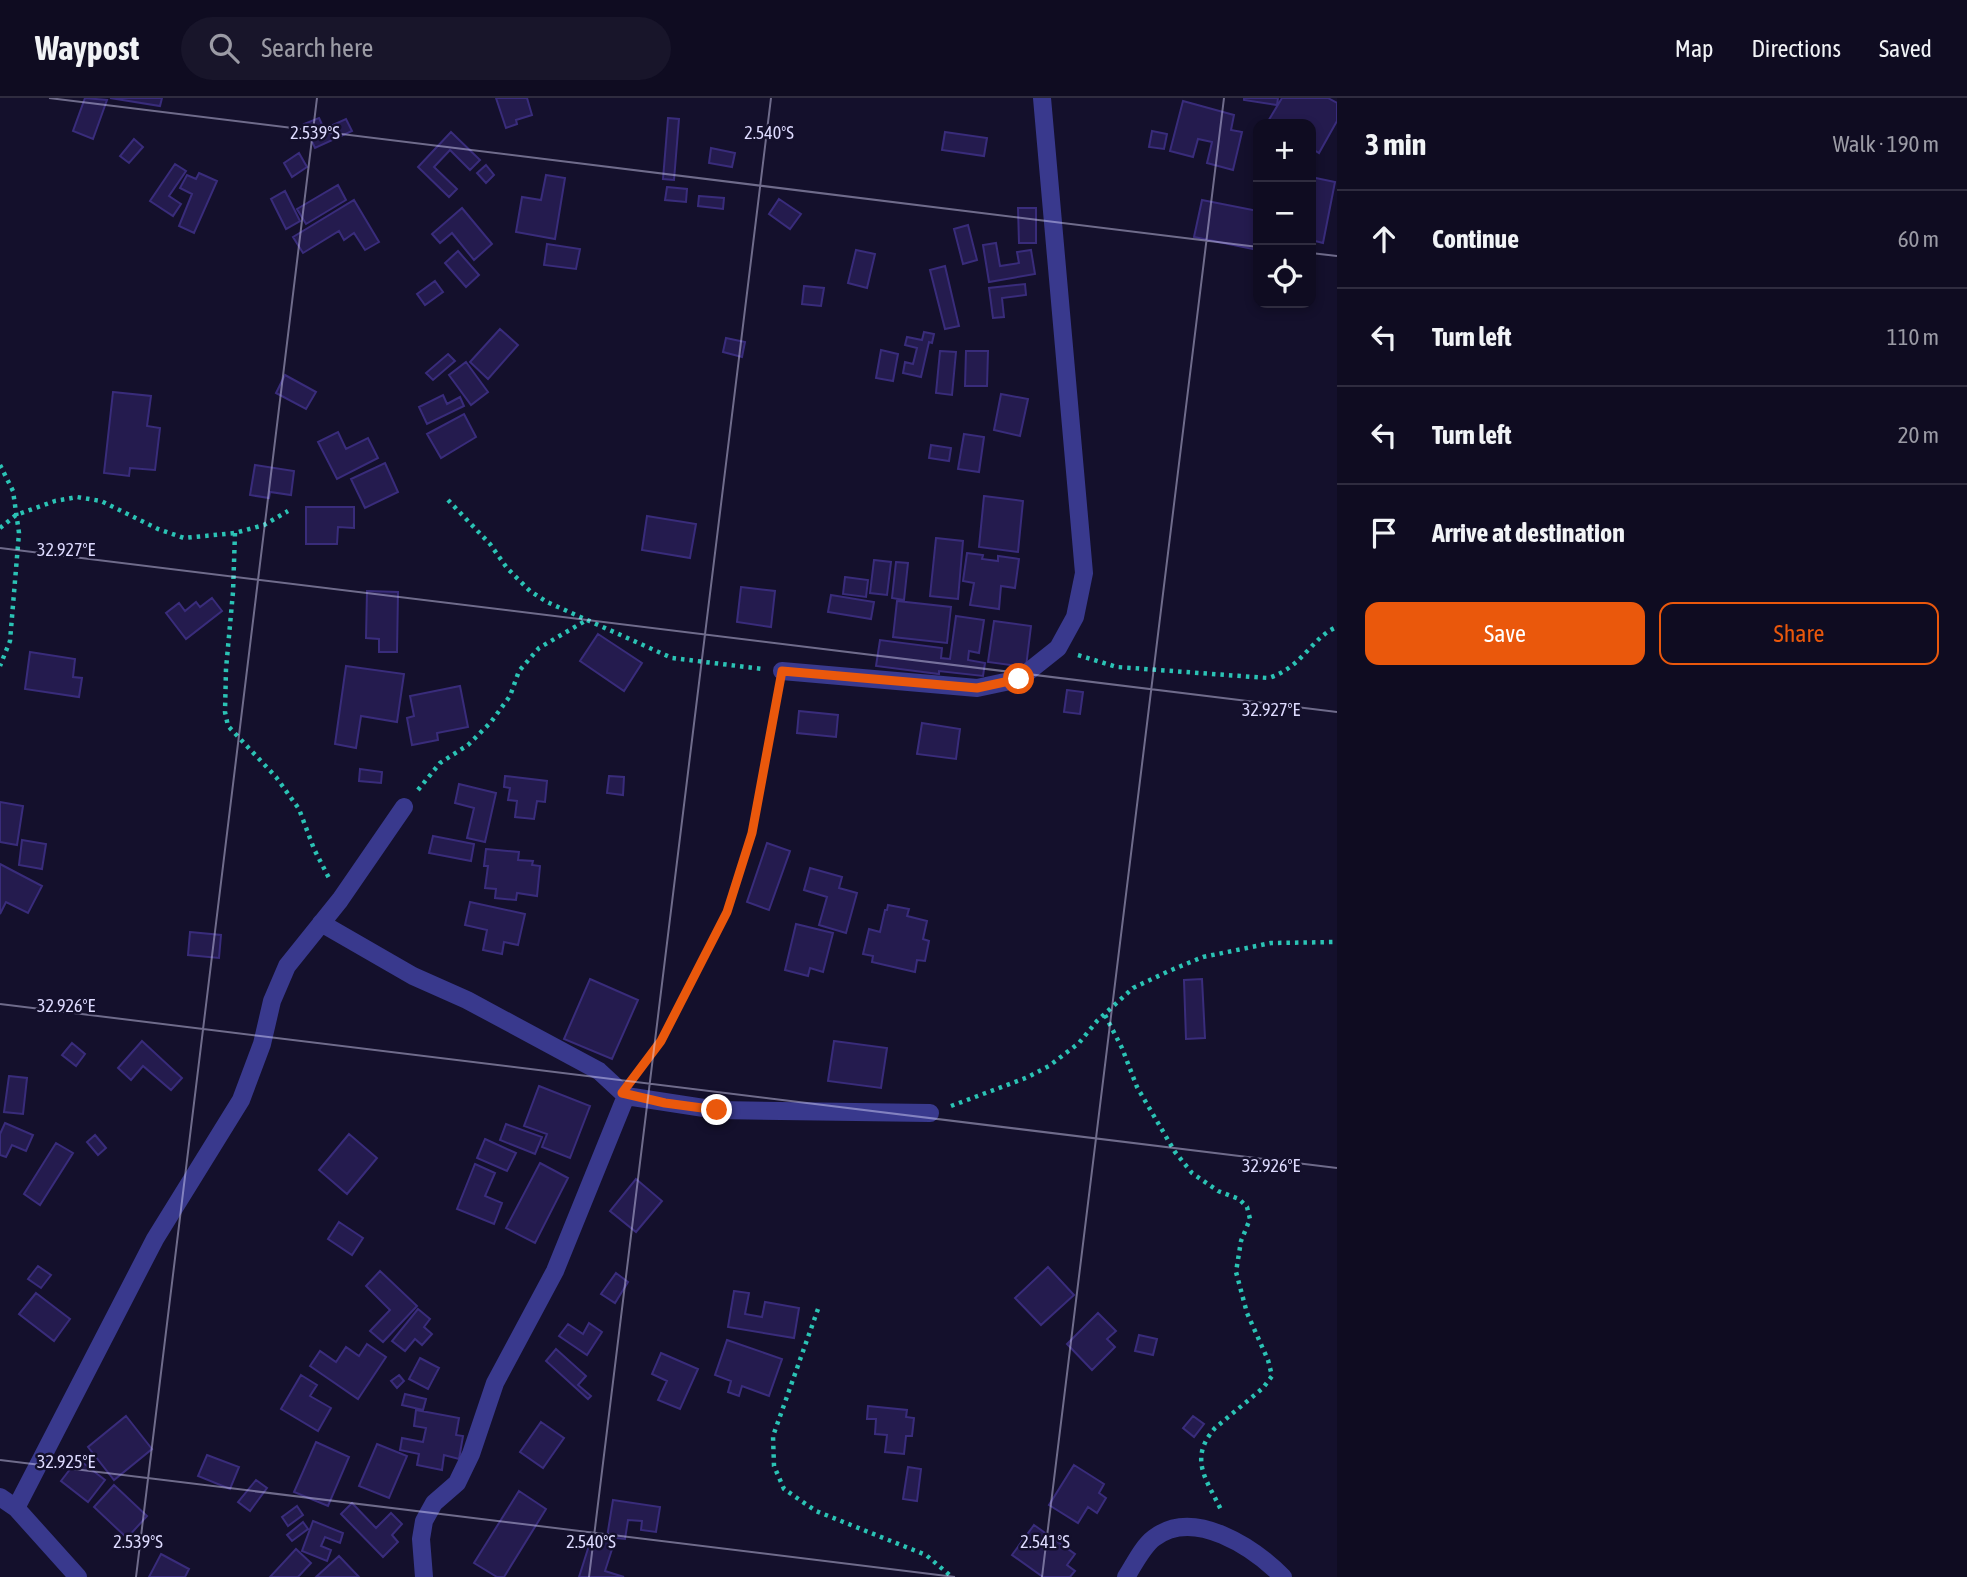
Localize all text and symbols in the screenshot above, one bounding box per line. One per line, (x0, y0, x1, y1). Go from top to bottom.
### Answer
search box (181, 17, 671, 80)
text: Waypost (35, 29, 139, 67)
icon: search (205, 29, 243, 67)
text: Search here (261, 33, 373, 63)
text: Map (1675, 35, 1713, 62)
text: Directions (1751, 35, 1841, 62)
text: Saved (1879, 35, 1932, 62)
map controls (1253, 119, 1316, 308)
button: + (1253, 119, 1316, 182)
text: 2.539°S (290, 122, 340, 143)
text: 2.540°S (744, 122, 794, 143)
text: 3 min (1365, 127, 1426, 161)
text: Walk · 190 m (1833, 131, 1939, 157)
button: − (1253, 182, 1316, 245)
icon: ahead (1365, 220, 1403, 258)
text: Continue (1432, 224, 1519, 254)
text: 60 m (1898, 226, 1939, 252)
button: locate (1253, 245, 1316, 308)
icon: left (1365, 318, 1403, 356)
text: Turn left (1432, 322, 1512, 352)
text: 110 m (1887, 324, 1939, 350)
icon: left (1365, 416, 1403, 454)
text: Turn left (1432, 420, 1512, 450)
text: 20 m (1898, 422, 1939, 448)
icon: arrive (1365, 514, 1403, 552)
text: Arrive at destination (1432, 518, 1625, 548)
text: 32.927°E (37, 539, 95, 560)
button: Save (1365, 602, 1645, 665)
button: Share (1659, 602, 1939, 665)
route start (1003, 663, 1034, 694)
text: 32.927°E (1242, 699, 1300, 720)
text: 32.926°E (37, 995, 95, 1016)
route end (701, 1094, 732, 1125)
text: 32.926°E (1242, 1155, 1300, 1176)
text: 32.925°E (37, 1451, 95, 1472)
text: 2.539°S (113, 1531, 163, 1552)
text: 2.540°S (566, 1531, 616, 1552)
text: 2.541°S (1020, 1531, 1070, 1552)

